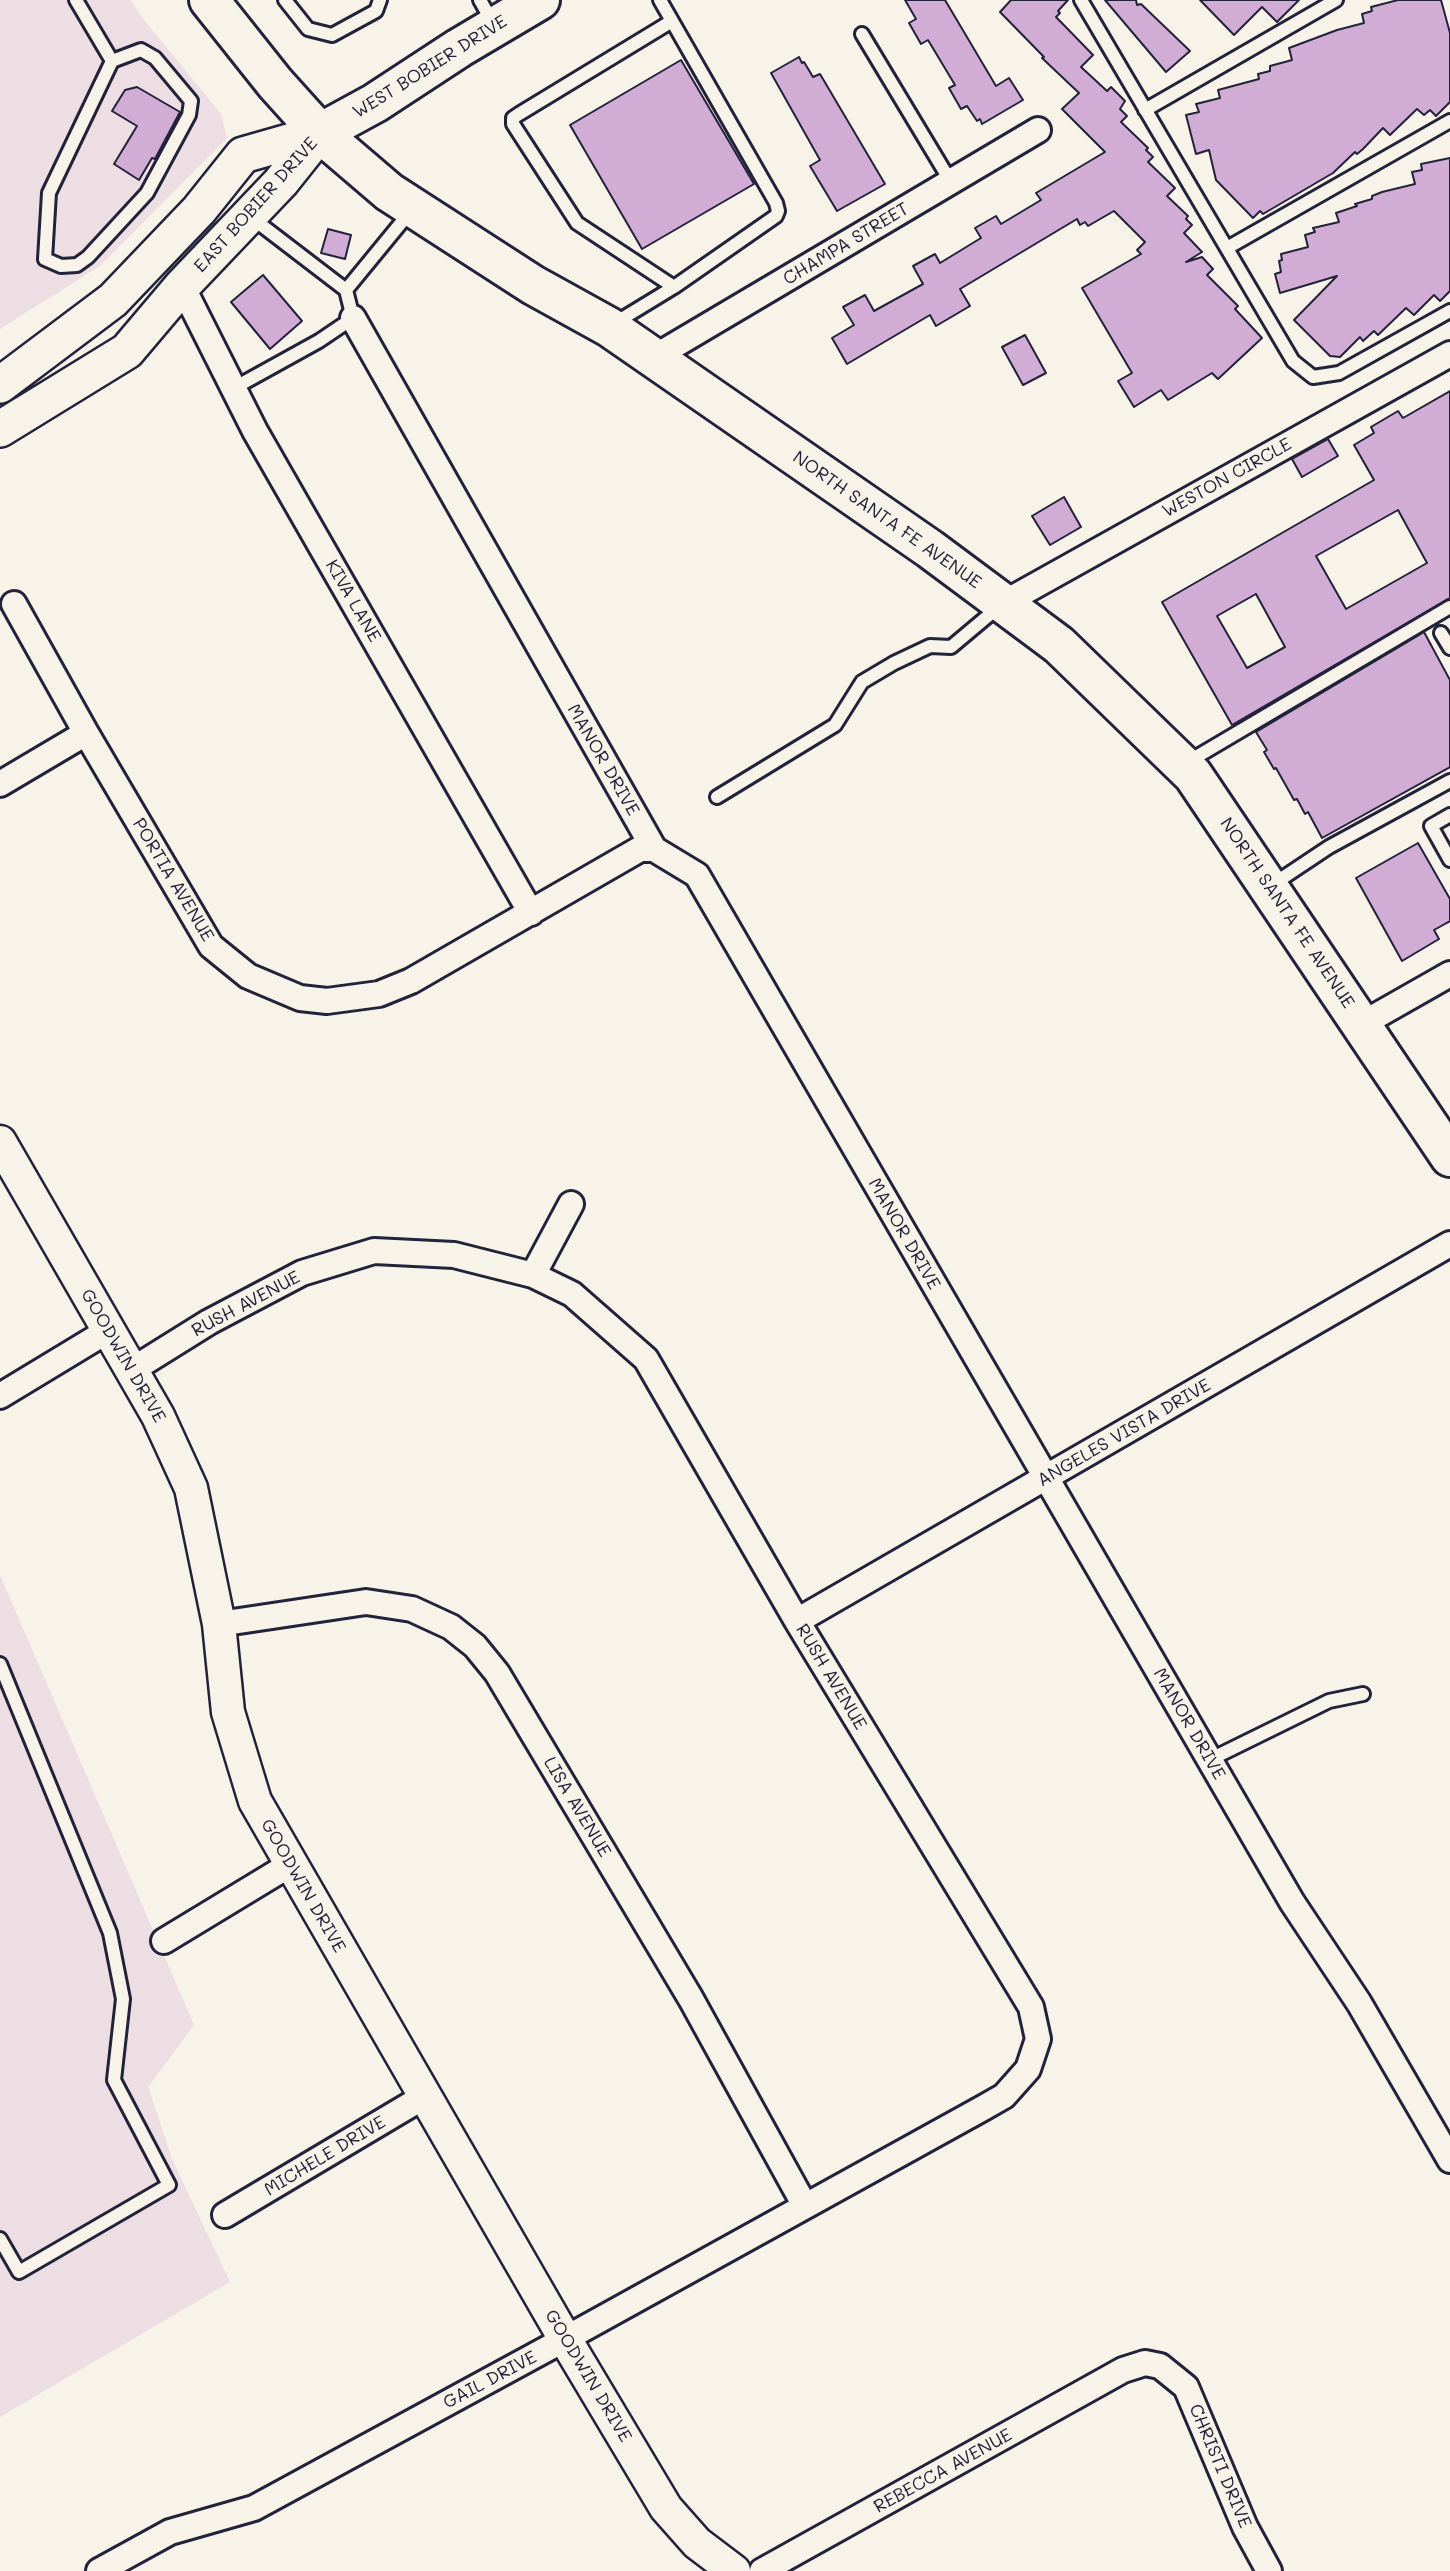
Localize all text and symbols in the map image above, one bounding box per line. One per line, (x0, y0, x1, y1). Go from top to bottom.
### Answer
street label: WEST BOBIER DRIVE (349, 11, 511, 123)
street label: EAST BOBIER DRIVE (190, 133, 322, 277)
street label: CHAMPA STREET (779, 198, 913, 290)
street label: WESTON CIRCLE (1159, 434, 1295, 522)
street label: NORTH SANTA FE AVENUE (789, 447, 985, 593)
street label: KIVA LANE (321, 556, 385, 646)
street label: MANOR DRIVE (562, 700, 644, 820)
street label: PORTIA AVENUE (128, 814, 218, 946)
street label: NORTH SANTA FE AVENUE (1215, 814, 1359, 1012)
street label: MANOR DRIVE (863, 1174, 945, 1294)
street label: RUSH AVENUE (188, 1266, 304, 1342)
street label: GOODWIN DRIVE (76, 1285, 170, 1427)
street label: ANGELES VISTA DRIVE (1033, 1375, 1215, 1491)
street label: RUSH AVENUE (791, 1620, 871, 1734)
street label: MANOR DRIVE (1148, 1664, 1230, 1784)
street label: LISA AVENUE (539, 1753, 615, 1861)
street label: GOODWIN DRIVE (256, 1815, 350, 1957)
street label: MICHELE DRIVE (261, 2111, 389, 2201)
street label: GOODWIN DRIVE (540, 2306, 636, 2446)
street label: GAIL DRIVE (440, 2346, 540, 2414)
street label: CHRISTI DRIVE (1184, 2401, 1256, 2531)
street label: REBECCA AVENUE (870, 2424, 1016, 2518)

